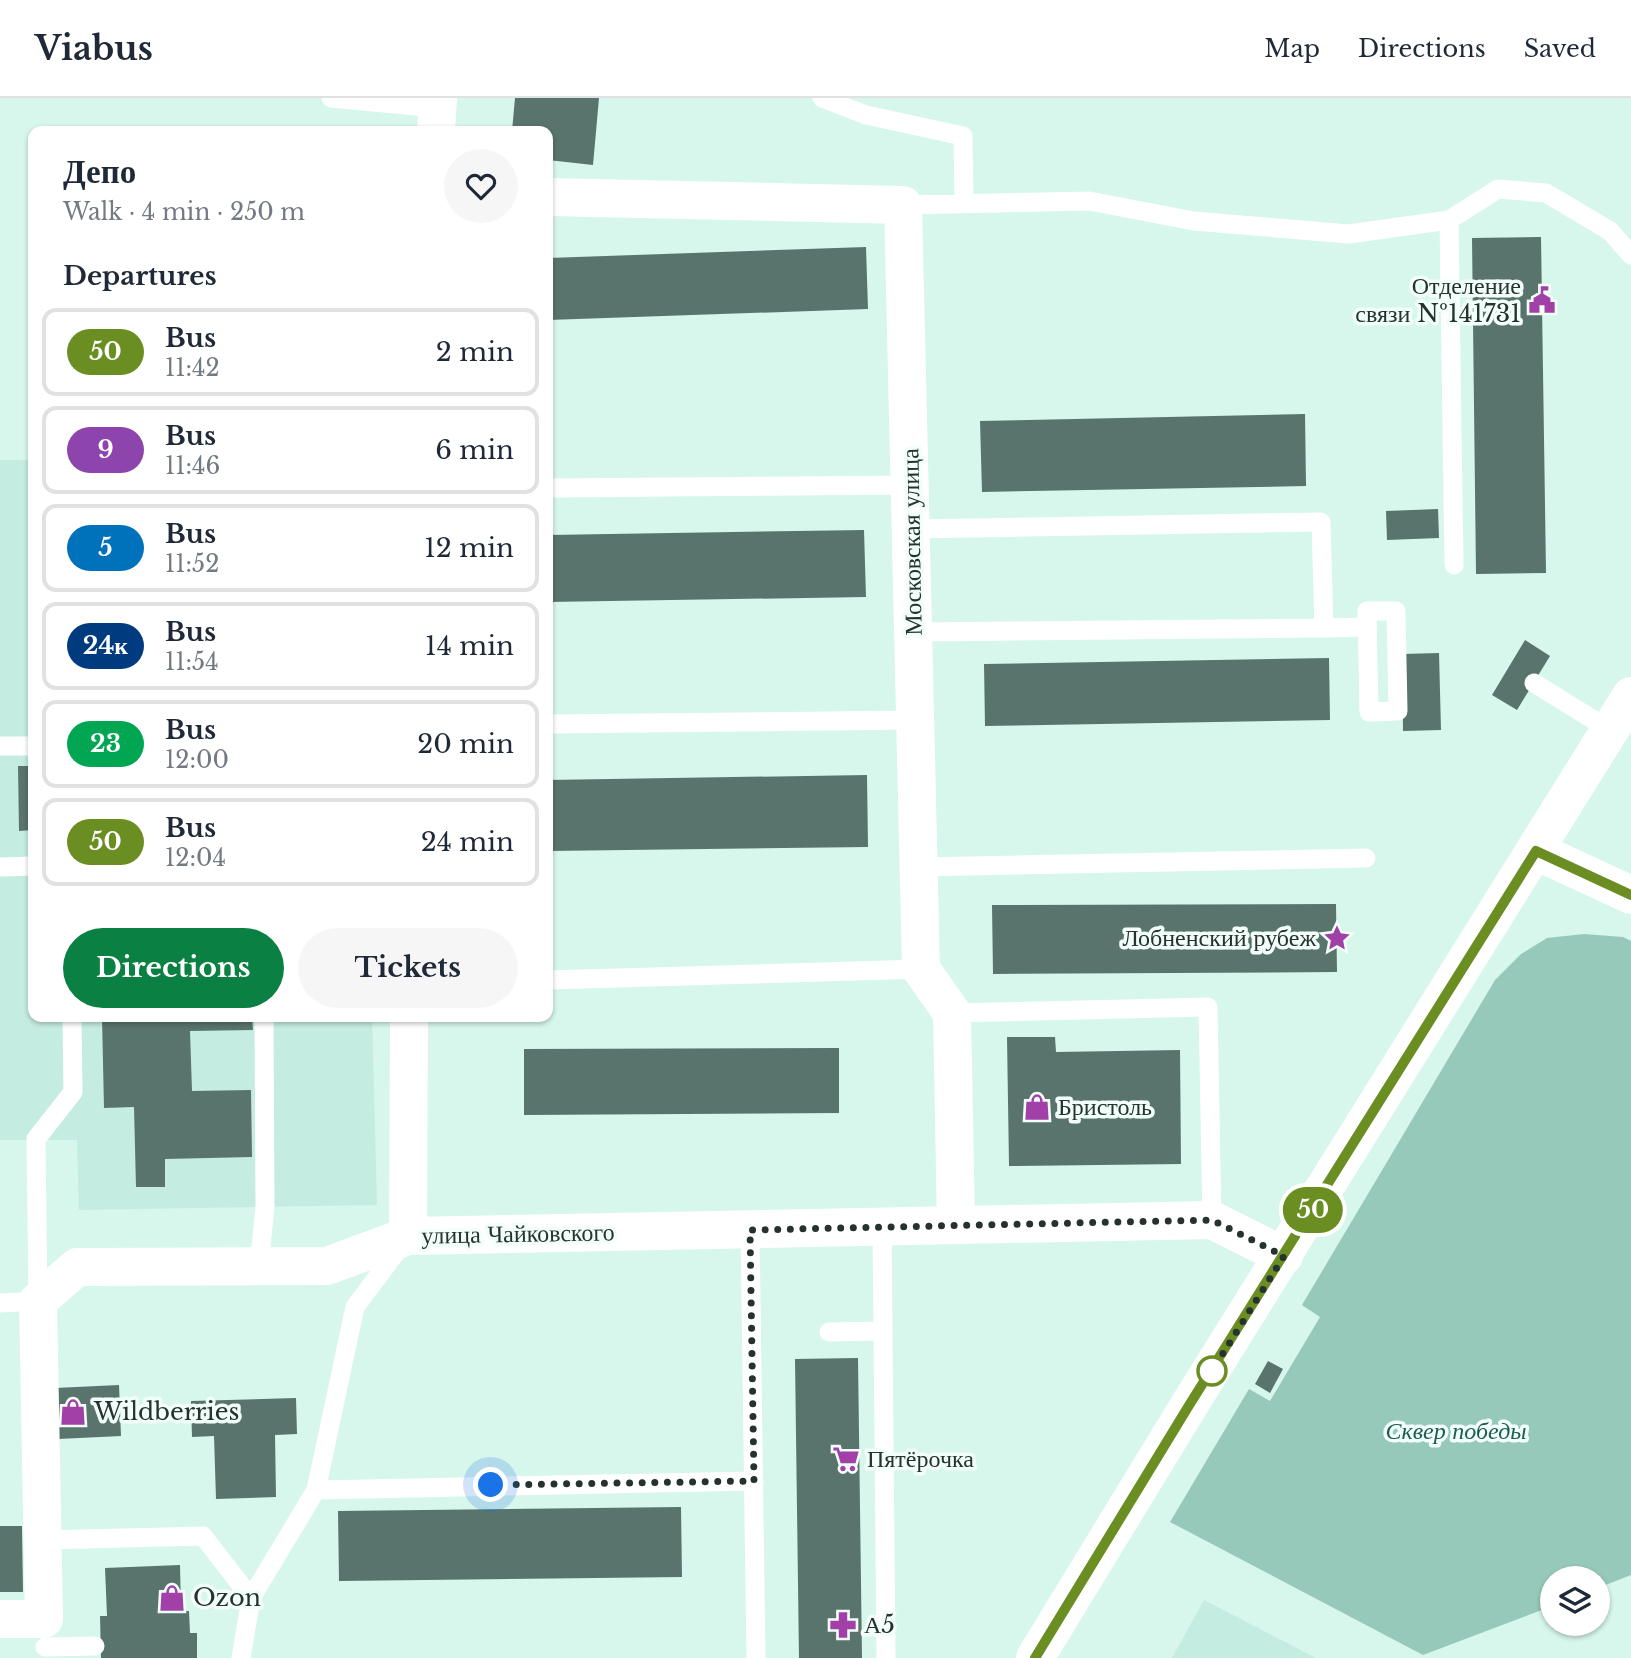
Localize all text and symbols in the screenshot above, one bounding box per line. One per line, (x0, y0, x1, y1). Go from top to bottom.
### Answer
text: Viabus (35, 28, 153, 69)
text: Map (1264, 34, 1320, 63)
text: Directions (1358, 34, 1486, 63)
text: Saved (1524, 34, 1596, 63)
button: heart (444, 149, 518, 223)
text: Депо (63, 151, 136, 192)
text: Walk · 4 min · 250 m (63, 198, 305, 226)
text: Departures (63, 260, 217, 292)
place label: Отделение связи №141731 (1355, 271, 1521, 328)
public building icon: Отделение связи №141731 (1527, 285, 1557, 315)
text: Bus (165, 322, 216, 354)
text: 2 min (436, 336, 514, 368)
text: 50 (89, 337, 122, 366)
text: 11:42 (165, 354, 220, 382)
text: Bus (165, 420, 216, 452)
text: 6 min (435, 434, 514, 466)
text: 9 (97, 435, 114, 464)
street label: Московская улица (895, 448, 928, 636)
text: 11:46 (165, 452, 220, 480)
text: Bus (165, 518, 216, 550)
text: 12 min (424, 532, 514, 564)
text: 5 (98, 533, 113, 562)
text: 11:52 (165, 550, 219, 578)
text: Bus (165, 616, 216, 648)
text: 14 min (425, 630, 514, 662)
text: 24к (83, 631, 128, 660)
text: 11:54 (165, 648, 219, 676)
text: Bus (165, 714, 216, 746)
text: 20 min (417, 728, 514, 760)
text: 23 (90, 729, 121, 758)
text: 12:00 (165, 746, 229, 774)
text: Bus (165, 812, 216, 844)
text: 24 min (421, 826, 514, 858)
text: 50 (89, 827, 122, 856)
text: 12:04 (165, 844, 226, 872)
place label: Лобненский рубеж (1122, 923, 1316, 952)
place icon: Лобненский рубеж (1322, 923, 1352, 953)
button: Directions (63, 928, 284, 1008)
button: Tickets (298, 928, 518, 1008)
shop icon: Бристоль (1022, 1092, 1052, 1122)
place label: Бристоль (1058, 1092, 1152, 1121)
line badge: 50 (1282, 1187, 1344, 1233)
text: 50 (1297, 1195, 1329, 1224)
street label: улица Чайковского (421, 1217, 615, 1250)
unlabelled marker (1197, 1356, 1227, 1386)
shop icon: Wildberries (58, 1397, 88, 1427)
place label: Wildberries (93, 1397, 239, 1426)
park label: Сквер победы (1385, 1416, 1527, 1445)
supermarket icon: Пятёрочка (831, 1444, 861, 1474)
place label: Пятёрочка (867, 1444, 974, 1473)
your location (473, 1467, 508, 1502)
map controls (1540, 1566, 1610, 1636)
button: layers (1540, 1566, 1610, 1636)
shop icon: Ozon (157, 1583, 187, 1613)
place label: Ozon (193, 1583, 261, 1612)
pharmacy icon: А5 (828, 1610, 858, 1640)
place label: А5 (864, 1610, 895, 1639)

